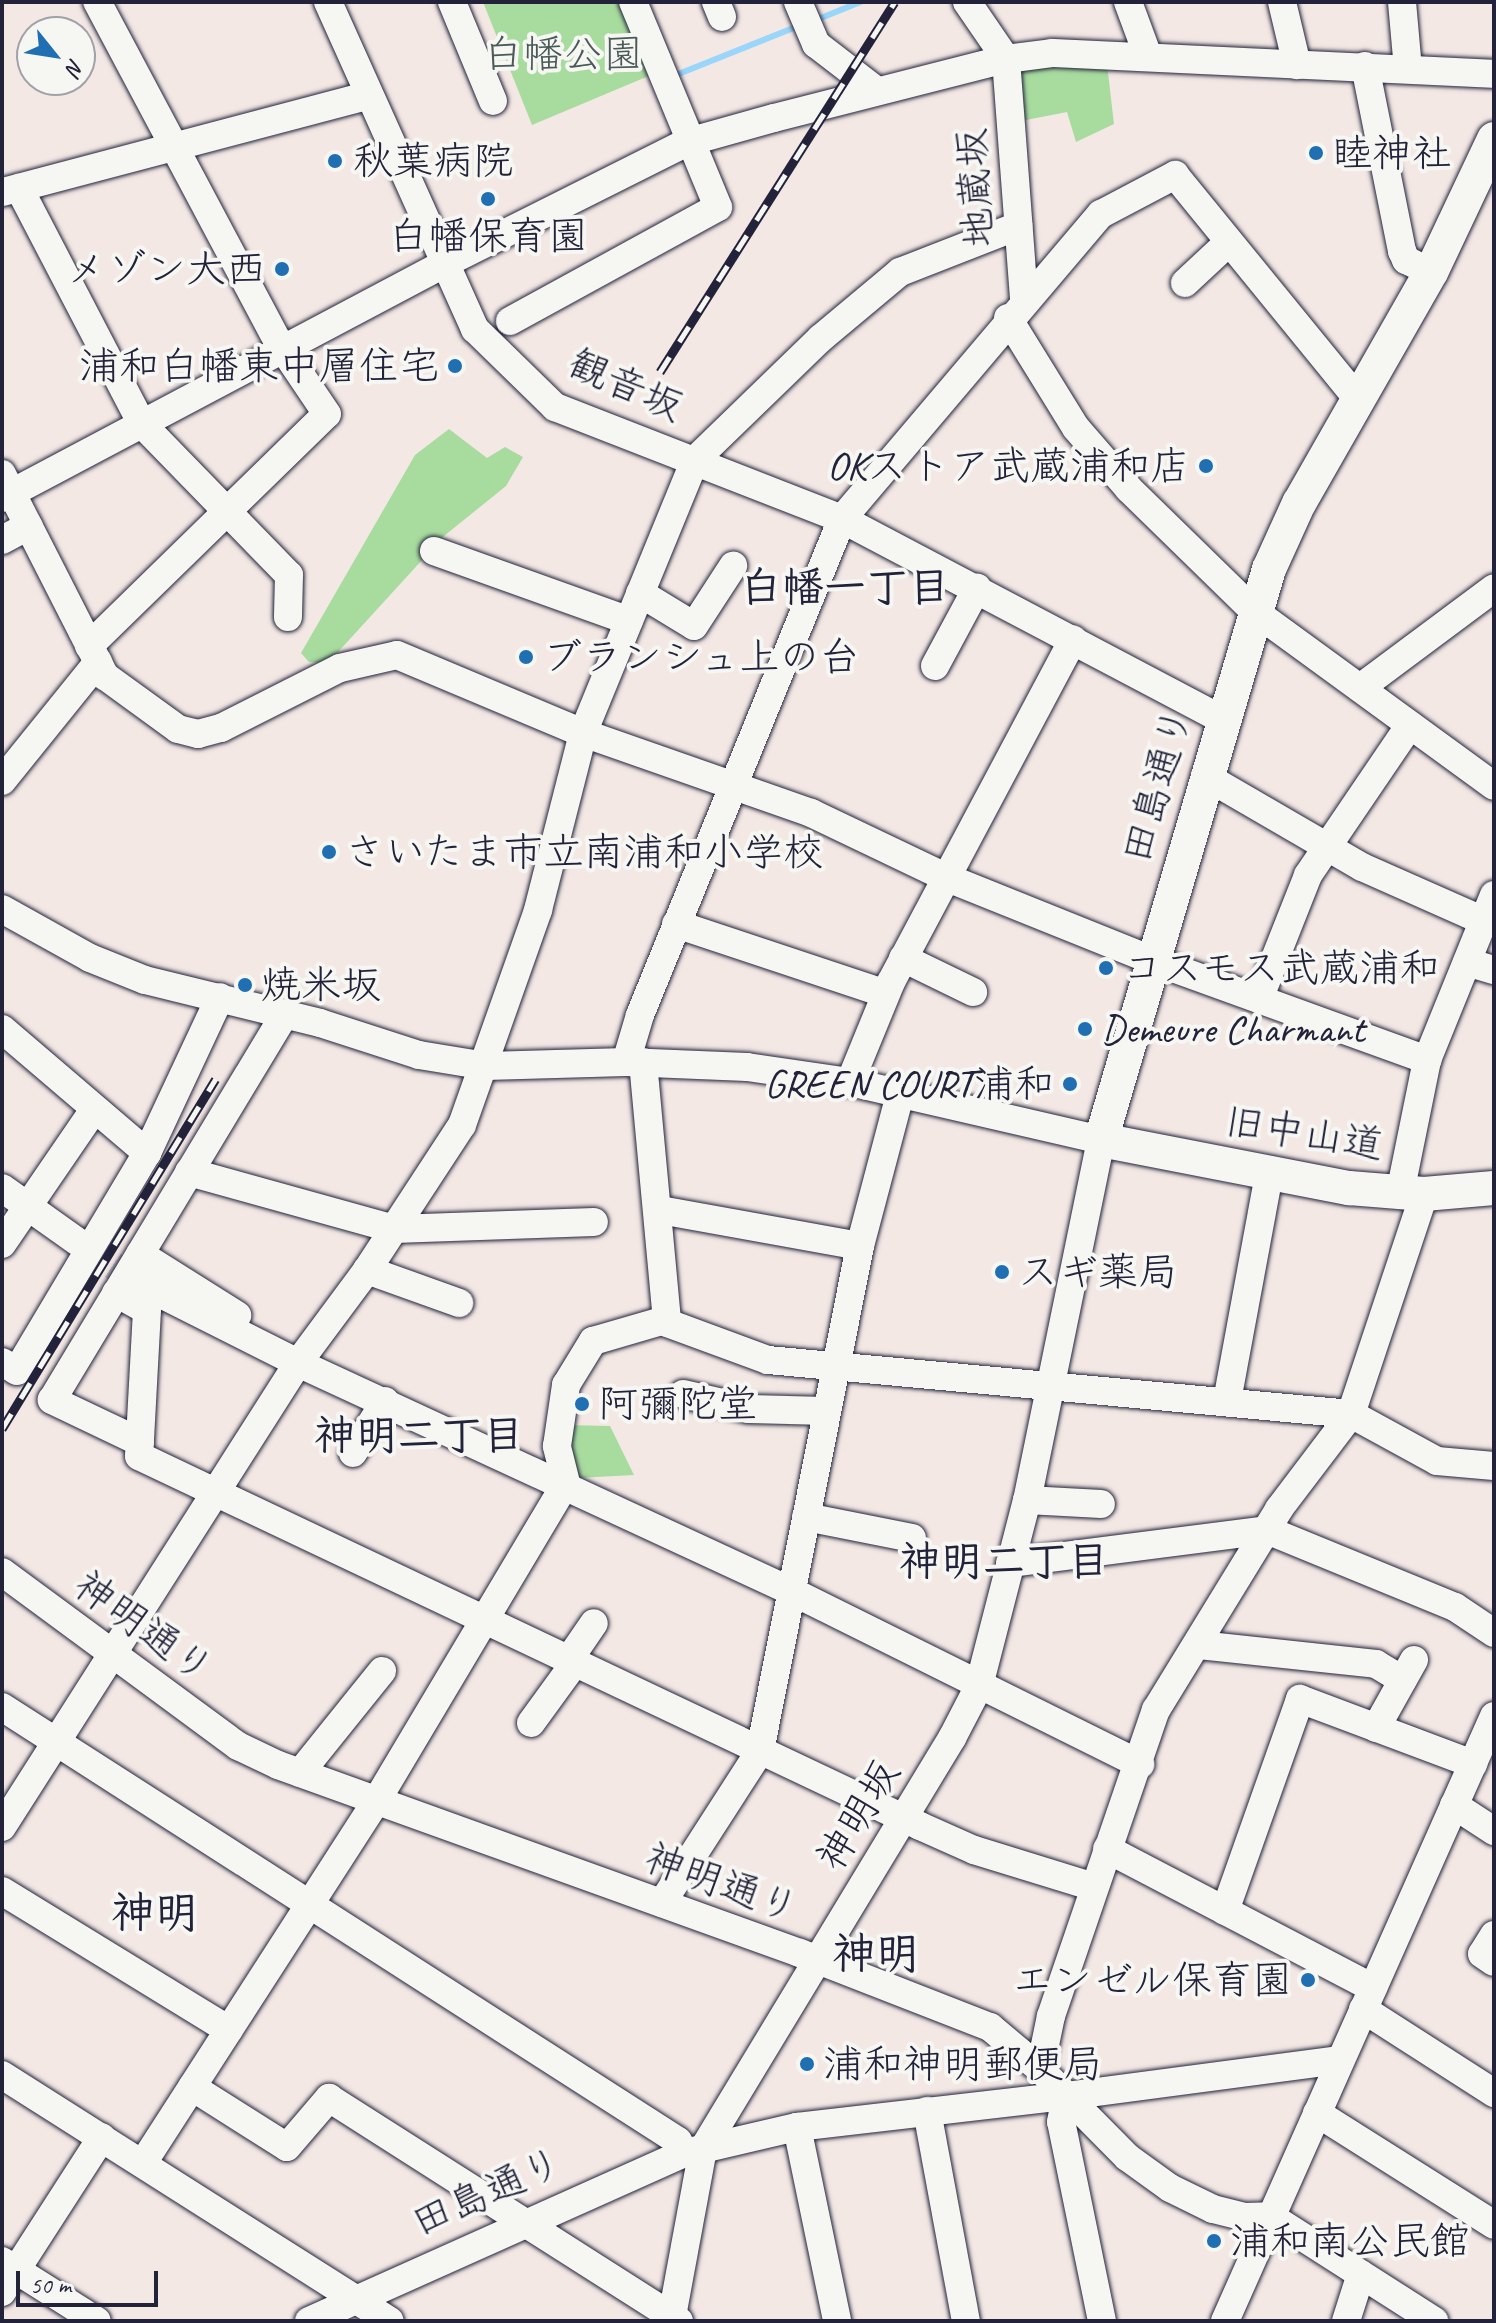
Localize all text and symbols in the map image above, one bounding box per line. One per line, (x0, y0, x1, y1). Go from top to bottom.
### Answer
north arrow (16, 16, 96, 96)
park label: 白幡公園 (483, 30, 643, 78)
text: N (60, 54, 91, 80)
street label: 地蔵坂 (947, 126, 1003, 250)
place label: 睦神社 (1332, 129, 1452, 177)
place label: 秋葉病院 (353, 137, 513, 185)
marker: 睦神社 (1307, 144, 1325, 162)
marker: 秋葉病院 (324, 150, 346, 172)
marker: 白幡保育園 (479, 190, 497, 208)
place label: 白幡保育園 (388, 212, 588, 260)
place label: メゾン大西 (66, 245, 266, 293)
marker: メゾン大西 (273, 260, 291, 278)
street label: 観音坂 (561, 339, 691, 431)
place label: 浦和白幡東中層住宅 (79, 342, 439, 390)
marker: 浦和白幡東中層住宅 (446, 357, 464, 375)
place label: OKストア武蔵浦和店 (830, 442, 1190, 490)
marker: OKストア武蔵浦和店 (1197, 457, 1215, 475)
district label: 白幡一丁目 (740, 563, 950, 613)
place label: ブランシュ上の台 (542, 633, 862, 681)
marker: ブランシュ上の台 (517, 648, 535, 666)
street label: 田島通り (1112, 701, 1202, 869)
place label: さいたま市立南浦和小学校 (345, 828, 825, 876)
marker: さいたま市立南浦和小学校 (320, 843, 338, 861)
place label: コスモス武蔵浦和 (1122, 944, 1442, 992)
marker: コスモス武蔵浦和 (1097, 959, 1115, 977)
place label: 焼米坂 (261, 961, 381, 1009)
marker: 焼米坂 (236, 976, 254, 994)
place label: Demeure Charmant (1101, 1005, 1364, 1053)
marker: Demeure Charmant (1076, 1020, 1094, 1038)
place label: GREEN COURT浦和 (765, 1060, 1054, 1108)
marker: GREEN COURT浦和 (1061, 1075, 1079, 1093)
street label: 旧中山道 (1221, 1097, 1387, 1169)
place label: スギ薬局 (1018, 1248, 1178, 1296)
marker: スギ薬局 (993, 1263, 1011, 1281)
place label: 阿彌陀堂 (598, 1380, 758, 1428)
marker: 阿彌陀堂 (573, 1395, 591, 1413)
district label: 神明二丁目 (314, 1411, 524, 1461)
district label: 神明二丁目 (899, 1537, 1109, 1587)
street label: 神明通り (65, 1561, 223, 1693)
street label: 神明坂 (807, 1751, 909, 1879)
street label: 神明通り (639, 1833, 805, 1933)
district label: 神明 (111, 1887, 199, 1939)
district label: 神明 (832, 1928, 920, 1980)
place label: エンゼル保育園 (1012, 1956, 1292, 2004)
marker: エンゼル保育園 (1299, 1971, 1317, 1989)
place label: 浦和神明郵便局 (823, 2040, 1103, 2088)
marker: 浦和神明郵便局 (798, 2055, 816, 2073)
street label: 田島通り (404, 2138, 570, 2246)
place label: 浦和南公民館 (1230, 2217, 1470, 2265)
marker: 浦和南公民館 (1205, 2232, 1223, 2250)
scale bar (20, 2255, 162, 2305)
text: 50 m (30, 2270, 71, 2300)

